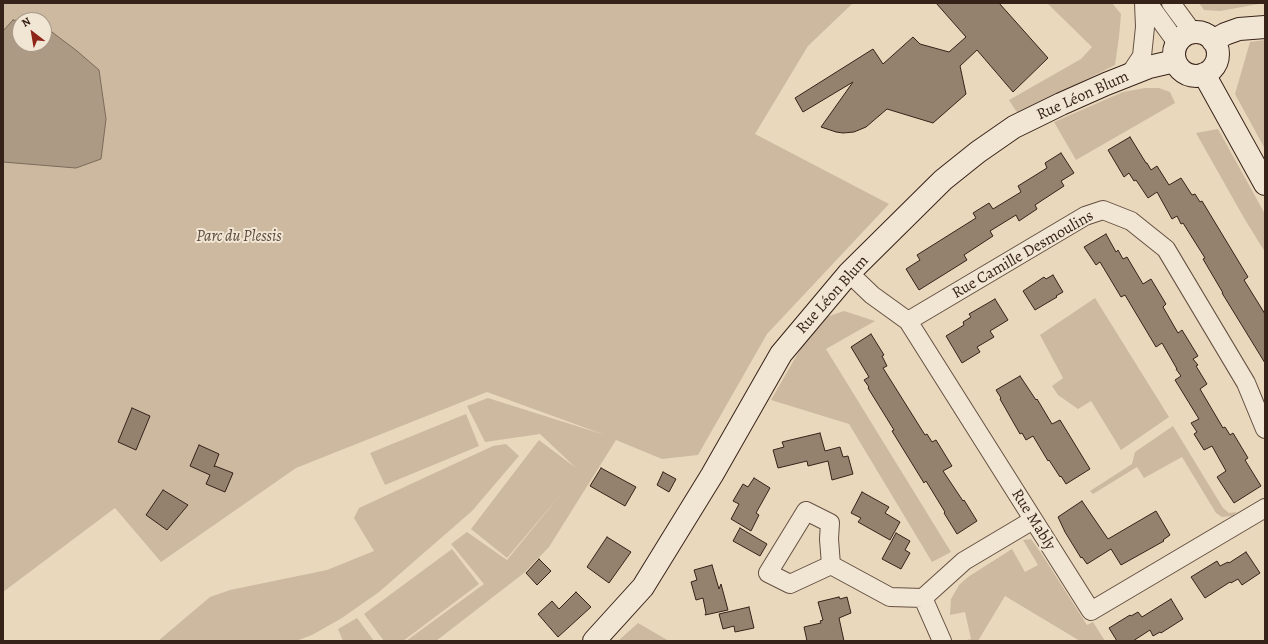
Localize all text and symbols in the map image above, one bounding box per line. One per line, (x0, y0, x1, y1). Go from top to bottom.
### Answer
north arrow (12, 12, 52, 52)
text: N (19, 14, 33, 31)
street label: Rue Léon Blum (1034, 67, 1132, 125)
street label: Rue Camille Desmoulins (949, 207, 1097, 303)
park label: Parc du Plessis (196, 227, 282, 247)
street label: Rue Léon Blum (793, 252, 873, 338)
street label: Rue Mably (1007, 486, 1059, 554)

